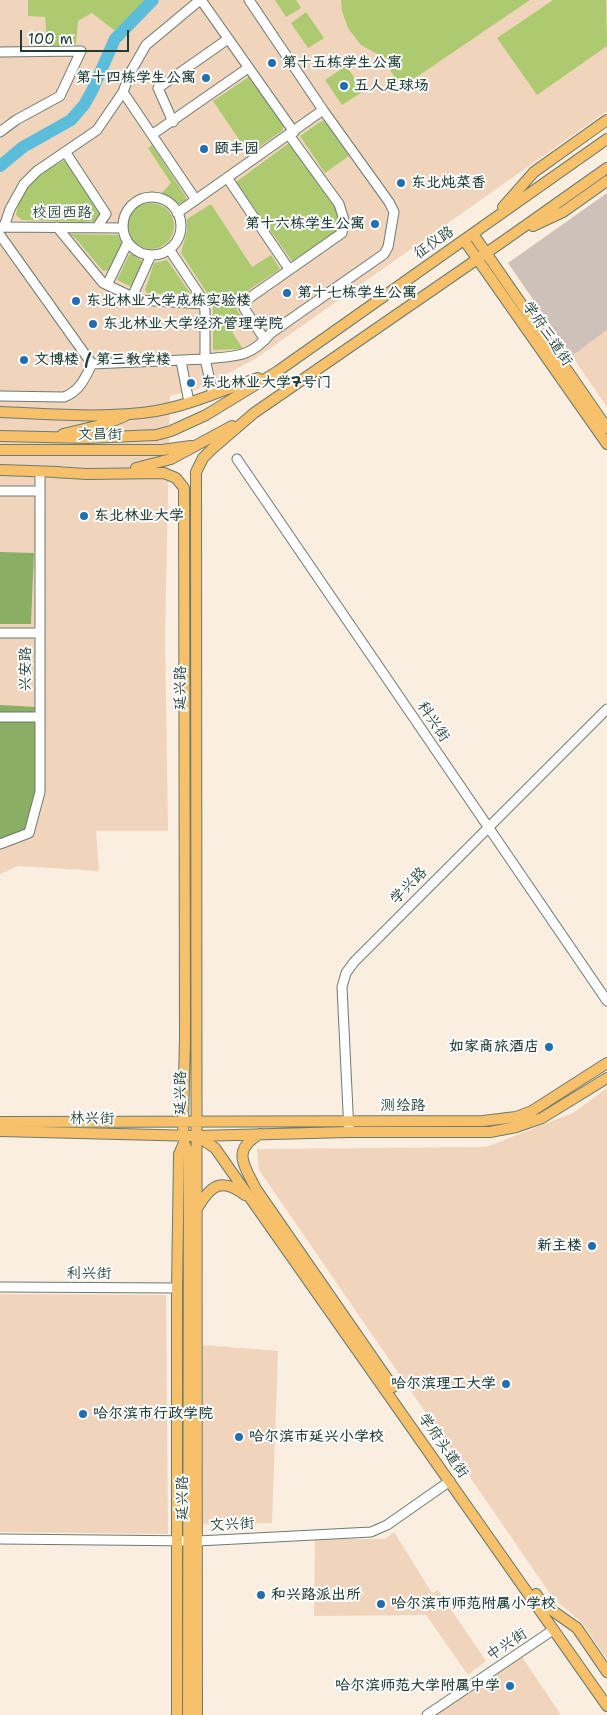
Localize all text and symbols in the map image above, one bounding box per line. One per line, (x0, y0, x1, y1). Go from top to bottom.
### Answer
scale bar (22, 20, 131, 52)
text: 100 m (28, 29, 73, 49)
place label: 第十五栋学生公寓 (282, 54, 402, 72)
marker: 第十五栋学生公寓 (266, 57, 278, 69)
place label: 第十四栋学生公寓 (76, 69, 196, 87)
marker: 第十四栋学生公寓 (200, 72, 212, 84)
place label: 五人足球场 (354, 77, 429, 95)
marker: 五人足球场 (338, 80, 350, 92)
place label: 颐丰园 (214, 140, 259, 158)
marker: 颐丰园 (198, 143, 210, 155)
place label: 东北炖菜香 (411, 174, 486, 192)
marker: 东北炖菜香 (395, 177, 407, 189)
street label: 校园西路 (32, 204, 92, 222)
place label: 第十六栋学生公寓 (245, 215, 365, 233)
marker: 第十六栋学生公寓 (369, 218, 381, 230)
street label: 征仪路 (410, 223, 458, 263)
place label: 第十七栋学生公寓 (297, 284, 417, 302)
marker: 第十七栋学生公寓 (281, 287, 293, 299)
place label: 东北林业大学成栋实验楼 (86, 292, 251, 310)
marker: 东北林业大学成栋实验楼 (70, 295, 82, 307)
street label: 学府三道街 (518, 298, 576, 370)
place label: 东北林业大学经济管理学院 (103, 315, 283, 333)
marker: 东北林业大学经济管理学院 (87, 318, 99, 330)
place label: 文博楼 / 第三教学楼 (34, 351, 171, 369)
marker: 文博楼 / 第三教学楼 (18, 354, 30, 366)
place label: 东北林业大学7号门 (201, 374, 331, 392)
marker: 东北林业大学7号门 (185, 377, 197, 389)
street label: 文昌街 (78, 426, 122, 444)
place label: 东北林业大学 (94, 507, 184, 525)
marker: 东北林业大学 (78, 510, 90, 522)
street label: 兴安路 (17, 647, 35, 691)
street label: 延兴路 (172, 666, 190, 710)
street label: 科兴街 (413, 698, 453, 746)
street label: 学兴路 (387, 864, 431, 908)
place label: 如家商旅酒店 (449, 1038, 539, 1056)
marker: 如家商旅酒店 (543, 1041, 555, 1053)
street label: 延兴路 (172, 1071, 190, 1115)
street label: 测绘路 (381, 1097, 425, 1115)
street label: 林兴街 (69, 1110, 115, 1128)
place label: 新主楼 (537, 1237, 582, 1255)
marker: 新主楼 (586, 1240, 598, 1252)
street label: 利兴街 (67, 1265, 111, 1283)
place label: 哈尔滨理工大学 (391, 1375, 496, 1393)
marker: 哈尔滨理工大学 (500, 1378, 512, 1390)
place label: 哈尔滨市行政学院 (93, 1405, 213, 1423)
marker: 哈尔滨市行政学院 (77, 1408, 89, 1420)
street label: 学府头道街 (414, 1410, 472, 1482)
place label: 哈尔滨市延兴小学校 (249, 1428, 384, 1446)
marker: 哈尔滨市延兴小学校 (233, 1431, 245, 1443)
street label: 延兴路 (174, 1476, 192, 1520)
street label: 文兴街 (209, 1515, 255, 1535)
place label: 和兴路派出所 (271, 1586, 361, 1604)
marker: 和兴路派出所 (255, 1589, 267, 1601)
place label: 哈尔滨市师范附属小学校 (391, 1595, 556, 1613)
marker: 哈尔滨市师范附属小学校 (375, 1598, 387, 1610)
street label: 中兴街 (483, 1625, 531, 1665)
place label: 哈尔滨师范大学附属中学 (335, 1677, 500, 1695)
marker: 哈尔滨师范大学附属中学 (504, 1680, 516, 1692)

